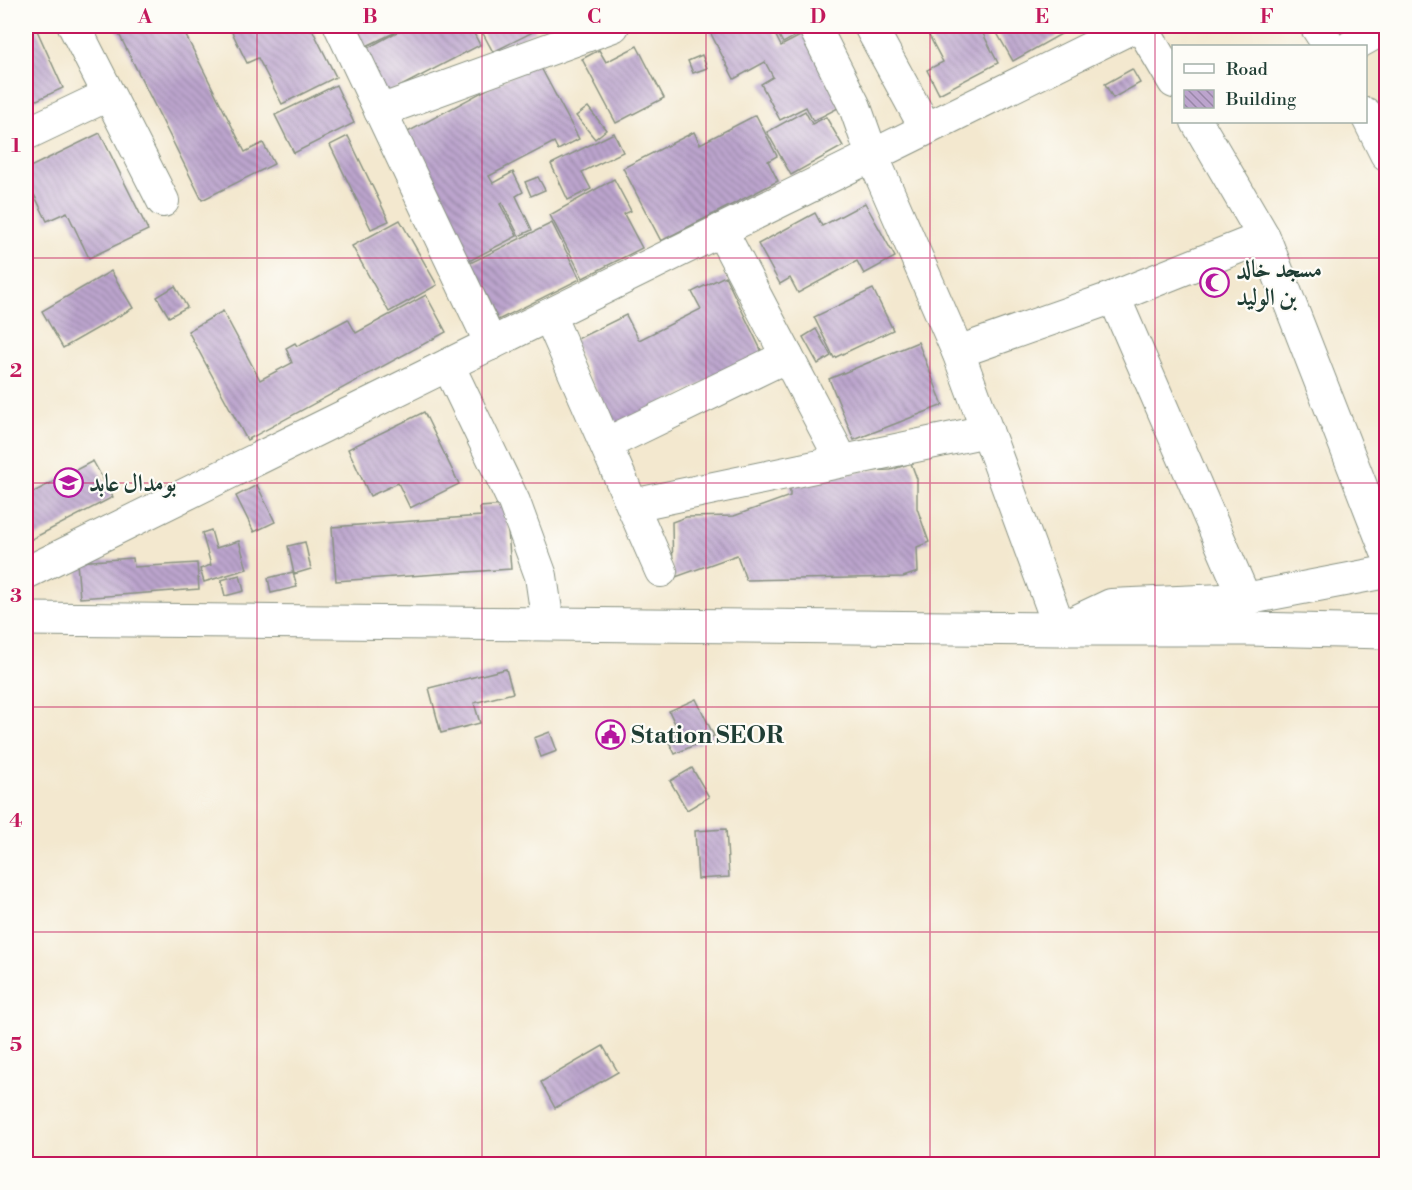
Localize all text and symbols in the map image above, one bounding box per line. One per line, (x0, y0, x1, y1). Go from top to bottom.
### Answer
text: A (137, 5, 153, 30)
text: B (362, 5, 378, 30)
text: C (587, 5, 601, 30)
text: D (810, 5, 826, 30)
text: E (1035, 5, 1049, 30)
text: F (1260, 5, 1274, 30)
legend (1172, 45, 1367, 123)
text: Road (1226, 58, 1269, 81)
text: Building (1225, 88, 1297, 111)
text: 1 (11, 134, 21, 159)
place label: مسجد خالد بن الوليد (1236, 255, 1322, 313)
mosque icon: مسجد خالد بن الوليد (1199, 267, 1231, 299)
text: 2 (10, 359, 22, 384)
school or university icon: بومدال عابد (52, 467, 84, 499)
place label: بومدال عابد (89, 469, 176, 499)
text: 3 (10, 584, 22, 609)
public building icon: Station SEOR (594, 719, 626, 751)
place label: Station SEOR (631, 721, 785, 751)
text: 4 (9, 809, 23, 834)
text: 5 (10, 1033, 22, 1058)

